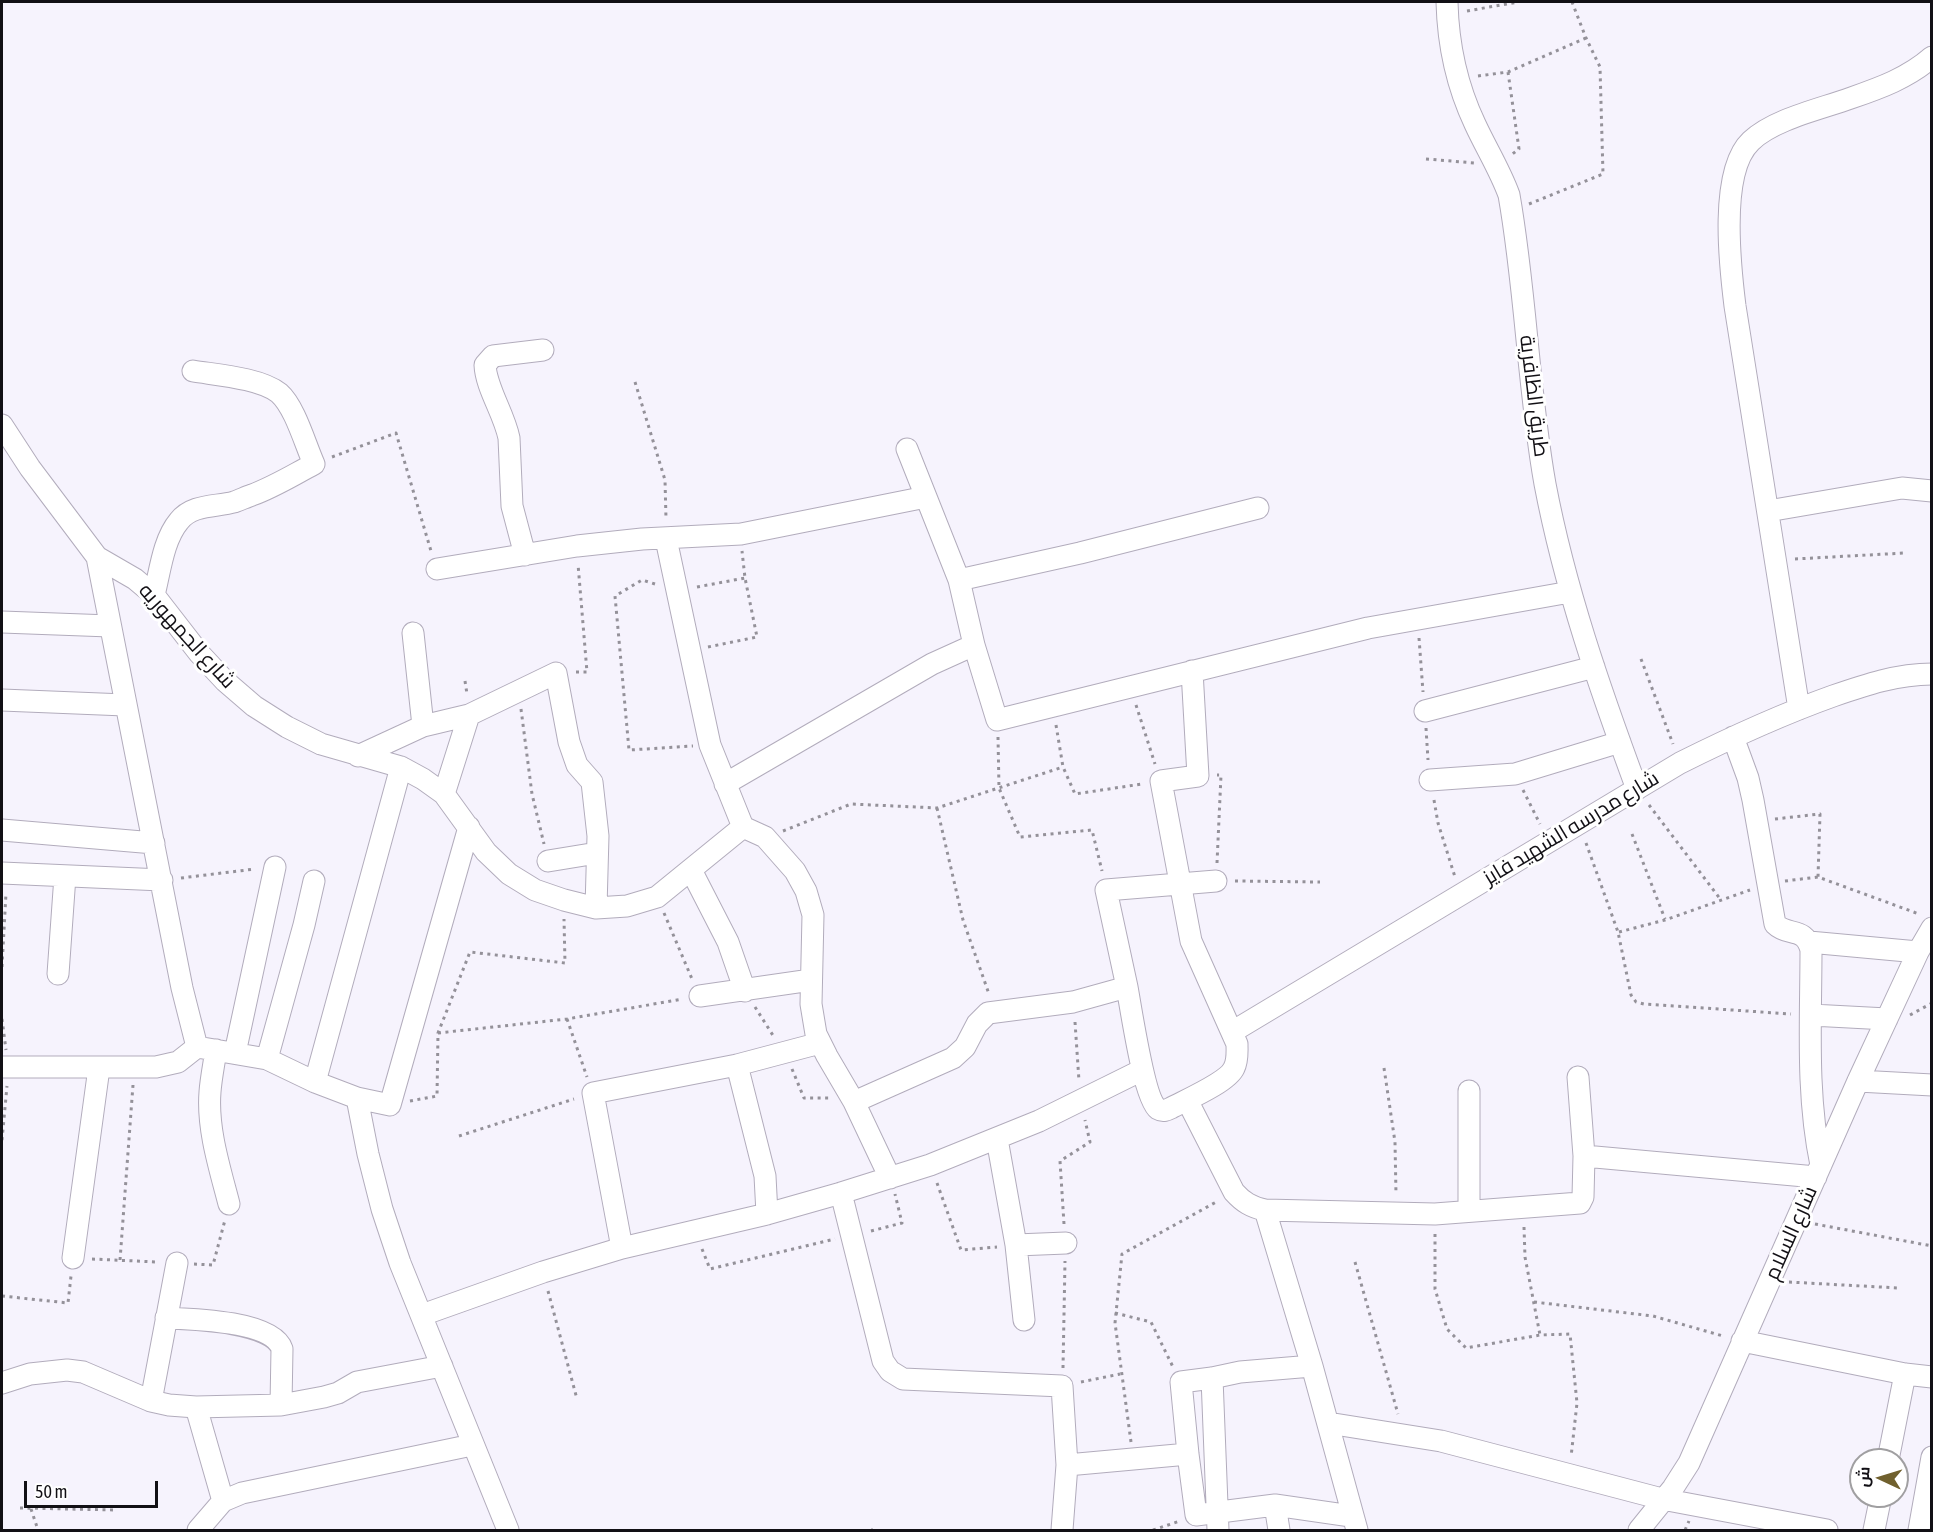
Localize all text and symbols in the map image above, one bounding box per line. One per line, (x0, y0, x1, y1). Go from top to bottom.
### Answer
street label: طريق الظافرية (1514, 334, 1554, 458)
street label: شارع الجمهوريه (133, 578, 241, 694)
street label: شارع مدرسه الشهيد فايز (1479, 766, 1663, 890)
street label: شارع السلام (1759, 1182, 1823, 1284)
north arrow (1849, 1448, 1909, 1508)
text: ش (1853, 1466, 1873, 1488)
scale bar (27, 1469, 160, 1507)
text: 50 m (35, 1481, 67, 1502)

